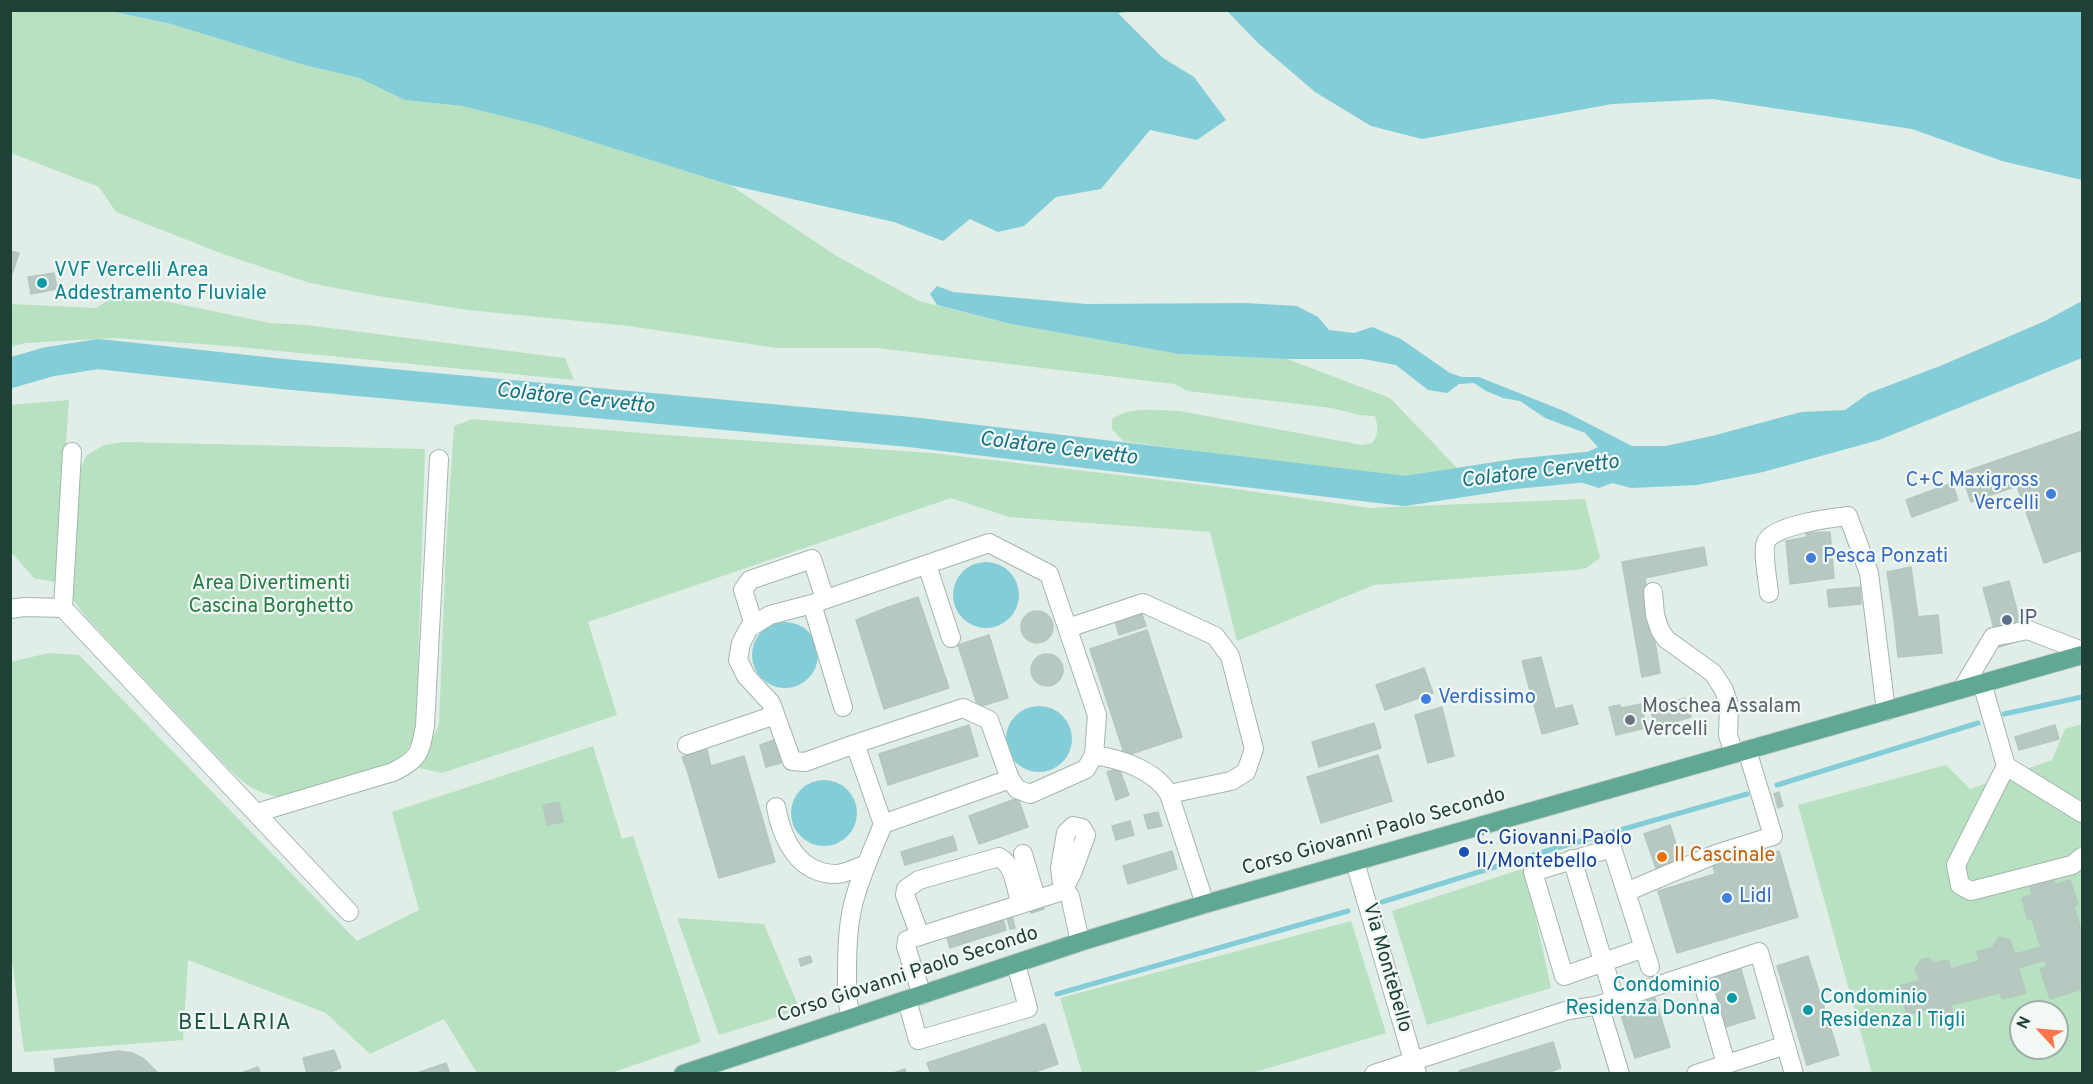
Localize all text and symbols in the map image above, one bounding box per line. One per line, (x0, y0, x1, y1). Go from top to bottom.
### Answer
place label: VVF Vercelli Area Addestramento Fluviale (54, 260, 267, 307)
marker: VVF Vercelli Area Addestramento Fluviale (35, 276, 49, 290)
water label: Colatore Cervetto (495, 379, 655, 421)
water label: Colatore Cervetto (978, 428, 1138, 472)
water label: Colatore Cervetto (1460, 451, 1620, 495)
place label: C+C Maxigross Vercelli (1905, 470, 2039, 517)
marker: C+C Maxigross Vercelli (2044, 487, 2058, 501)
place label: Pesca Ponzati (1823, 546, 1948, 570)
marker: Pesca Ponzati (1804, 551, 1818, 565)
park label: Area Divertimenti Cascina Borghetto (188, 573, 354, 620)
place label: IP (2019, 608, 2037, 632)
marker: IP (2000, 613, 2014, 627)
place label: Verdissimo (1438, 687, 1536, 711)
marker: Verdissimo (1419, 692, 1433, 706)
place label: Moschea Assalam Vercelli (1642, 696, 1801, 743)
marker: Moschea Assalam Vercelli (1623, 713, 1637, 727)
street label: Corso Giovanni Paolo Secondo (1239, 784, 1509, 882)
place label: C. Giovanni Paolo II/Montebello (1476, 828, 1632, 875)
marker: C. Giovanni Paolo II/Montebello (1457, 845, 1471, 859)
place label: Il Cascinale (1674, 845, 1775, 869)
marker: Il Cascinale (1655, 850, 1669, 864)
place label: Lidl (1739, 886, 1772, 910)
marker: Lidl (1720, 891, 1734, 905)
street label: Via Montebello (1356, 900, 1416, 1036)
street label: Corso Giovanni Paolo Secondo (774, 922, 1042, 1030)
place label: Condominio Residenza Donna (1566, 975, 1720, 1022)
place label: Condominio Residenza I Tigli (1820, 987, 1965, 1034)
marker: Condominio Residenza Donna (1725, 991, 1739, 1005)
north arrow (2009, 1000, 2069, 1060)
marker: Condominio Residenza I Tigli (1801, 1003, 1815, 1017)
district label: BELLARIA (178, 1012, 292, 1038)
text: N (2013, 1013, 2036, 1033)

